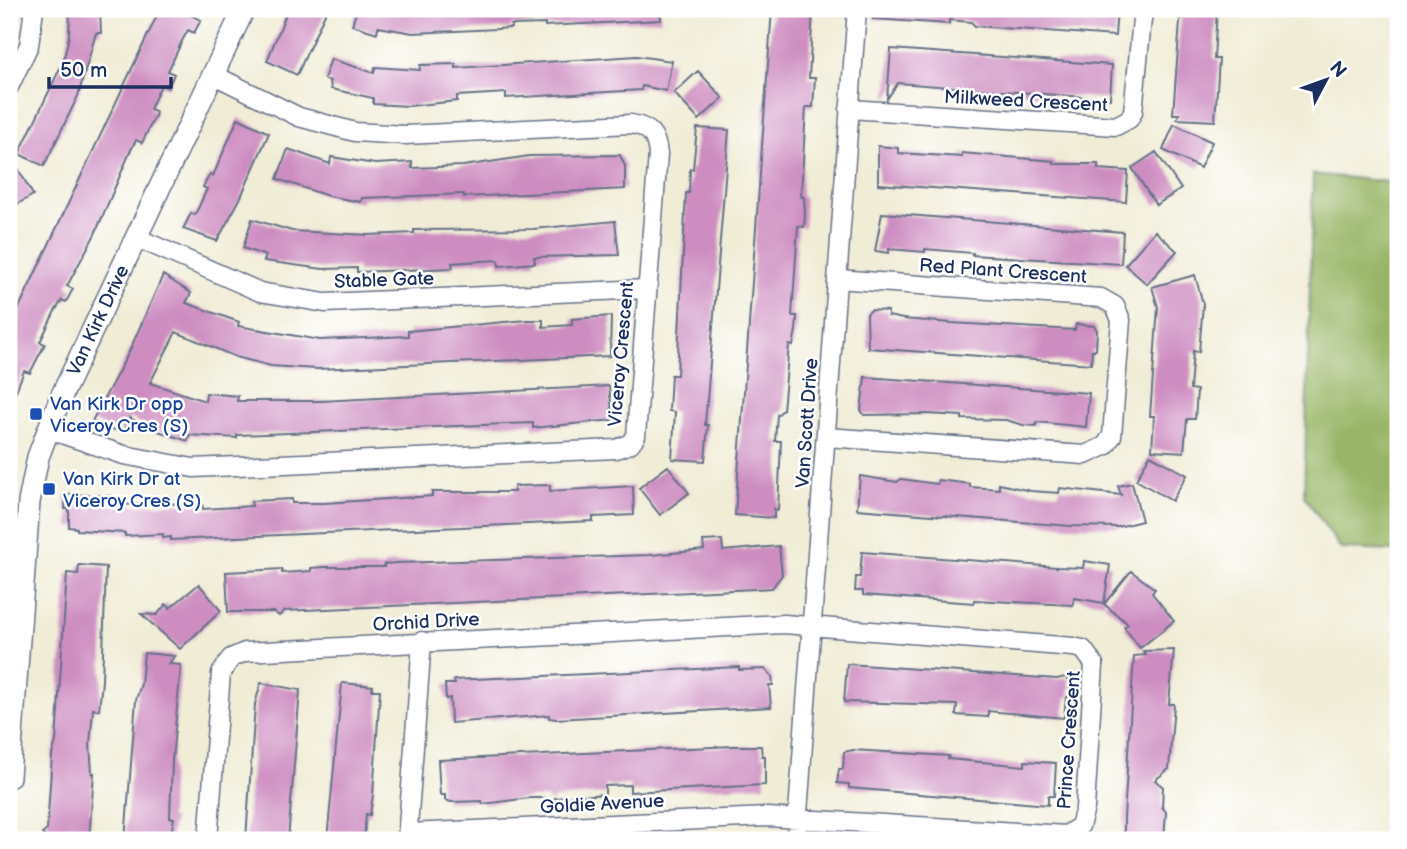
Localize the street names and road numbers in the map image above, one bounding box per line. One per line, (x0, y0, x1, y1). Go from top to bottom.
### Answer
street label: Milkweed Crescent (943, 86, 1109, 117)
street label: Red Plant Crescent (918, 254, 1088, 289)
street label: Van Kirk Drive (63, 262, 135, 380)
street label: Stable Gate (334, 267, 435, 294)
street label: Viceroy Crescent (604, 280, 639, 428)
street label: Van Scott Drive (791, 357, 824, 489)
street label: Orchid Drive (372, 608, 480, 637)
street label: Prince Crescent (1053, 670, 1086, 810)
street label: Goldie Avenue (539, 790, 665, 819)

